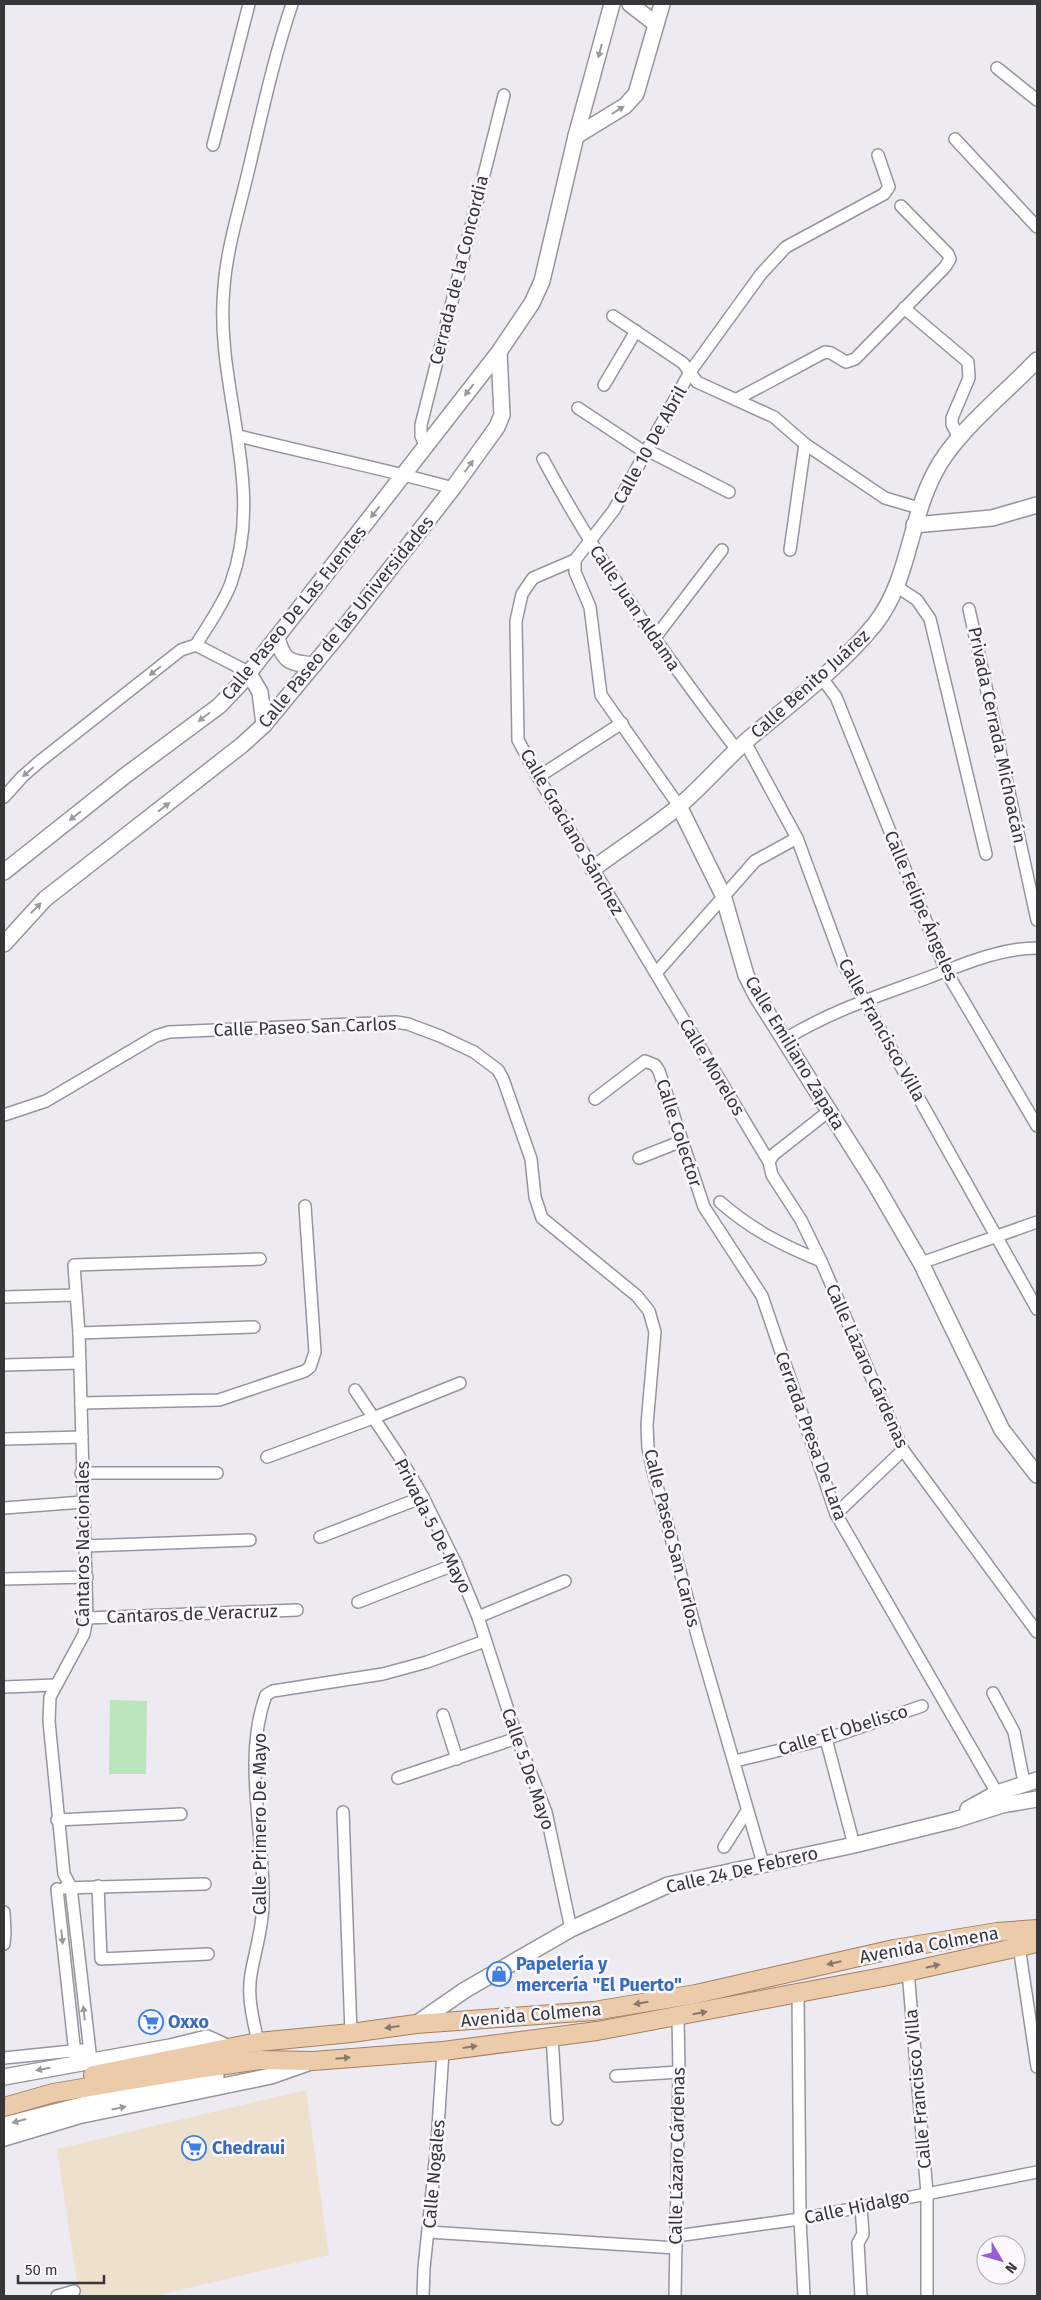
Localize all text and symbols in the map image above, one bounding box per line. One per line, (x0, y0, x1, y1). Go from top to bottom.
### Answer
one-way arrow (595, 43, 603, 58)
one-way arrow (611, 106, 624, 115)
street label: Cerrada de la Concordia (425, 173, 493, 367)
street label: Calle 10 De Abril (608, 382, 692, 508)
one-way arrow (463, 383, 474, 396)
one-way arrow (464, 459, 474, 473)
one-way arrow (370, 505, 381, 518)
street label: Calle Paseo de las Universidades (254, 512, 438, 732)
street label: Calle Paseo De Las Fuentes (217, 521, 371, 705)
street label: Calle Juan Aldama (585, 541, 685, 675)
street label: Calle Benito Juárez (746, 625, 874, 743)
street label: Privada Cerrada Michoacán (963, 625, 1031, 845)
one-way arrow (149, 665, 162, 676)
one-way arrow (197, 712, 211, 722)
street label: Calle Graciano Sánchez (515, 745, 629, 919)
one-way arrow (22, 766, 35, 777)
one-way arrow (157, 802, 170, 813)
one-way arrow (69, 810, 82, 821)
street label: Calle Felipe Ángeles (879, 827, 964, 985)
one-way arrow (30, 902, 42, 914)
street label: Calle Francisco Villa (834, 955, 930, 1105)
street label: Calle Emiliano Zapata (740, 972, 850, 1134)
street label: Calle Paseo San Carlos (213, 1013, 397, 1041)
street label: Calle Morelos (674, 1014, 750, 1120)
street label: Calle Colector (651, 1076, 707, 1190)
street label: Calle Lázaro Cárdenas (821, 1280, 913, 1452)
street label: Cerrada Presa De Lara (770, 1349, 852, 1523)
street label: Calle Paseo San Carlos (639, 1447, 705, 1629)
street label: Privada 5 De Mayo (389, 1455, 477, 1597)
street label: Cántaros Nacionales (72, 1461, 94, 1627)
street label: Cantaros de Veracruz (106, 1600, 278, 1628)
street label: Calle El Obelisco (775, 1700, 911, 1760)
street label: Calle 5 De Mayo (497, 1705, 559, 1833)
street label: Calle Primero De Mayo (249, 1733, 271, 1915)
street label: Calle 24 De Febrero (664, 1842, 820, 1898)
street label: Avenida Colmena (858, 1922, 1000, 1968)
one-way arrow (58, 1929, 66, 1945)
place label: Papelería y mercería "El Puerto" (516, 1953, 682, 1996)
one-way arrow (826, 1959, 842, 1967)
shop icon: Papelería y mercería "El Puerto" (486, 1961, 512, 1987)
one-way arrow (925, 1962, 940, 1970)
street label: Avenida Colmena (460, 1998, 602, 2032)
one-way arrow (632, 2000, 648, 2008)
one-way arrow (80, 2004, 88, 2020)
one-way arrow (692, 2008, 708, 2016)
street label: Calle Francisco Villa (900, 2008, 936, 2170)
supermarket icon: Oxxo (138, 2009, 164, 2035)
place label: Oxxo (168, 2011, 209, 2033)
one-way arrow (384, 2023, 400, 2031)
one-way arrow (462, 2043, 478, 2051)
one-way arrow (336, 2054, 352, 2062)
one-way arrow (35, 2066, 51, 2074)
street label: Calle Lázaro Cárdenas (664, 2067, 690, 2245)
one-way arrow (111, 2104, 126, 2112)
one-way arrow (12, 2118, 27, 2126)
street label: Calle Nogales (418, 2119, 450, 2229)
supermarket icon: Chedraui (181, 2135, 207, 2161)
place label: Chedraui (212, 2137, 285, 2159)
street label: Calle Hidalgo (802, 2185, 912, 2229)
north arrow (976, 2235, 1026, 2285)
scale bar (18, 2252, 104, 2284)
text: N (1001, 2259, 1020, 2277)
text: 50 m (25, 2261, 58, 2279)

